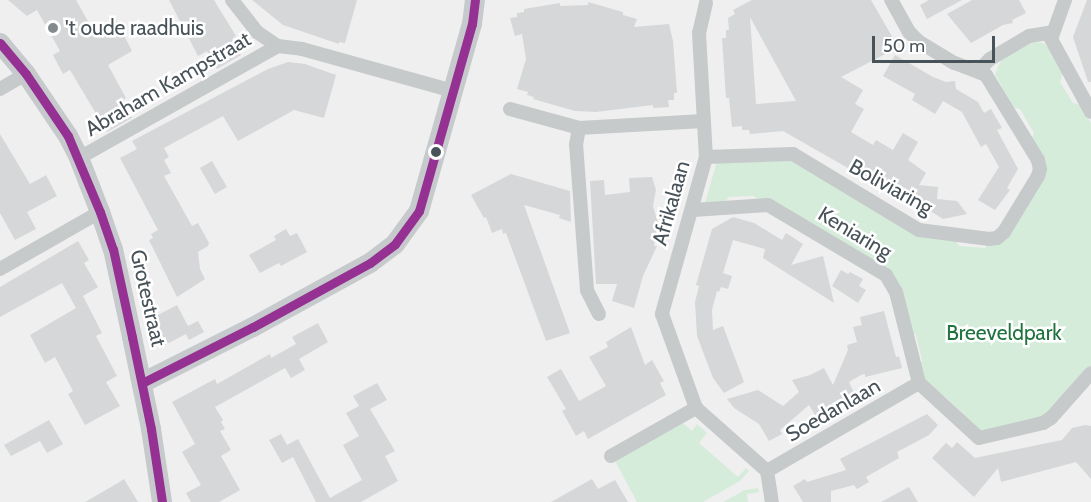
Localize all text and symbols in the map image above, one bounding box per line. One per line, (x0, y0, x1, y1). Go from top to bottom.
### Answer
place label: 't oude raadhuis (65, 15, 204, 41)
marker: 't oude raadhuis (46, 21, 60, 35)
scale bar (875, 24, 998, 62)
street label: Abraham Kampstraat (81, 26, 255, 142)
text: 50 m (883, 35, 925, 57)
unlabelled marker (430, 146, 442, 158)
street label: Boliviaring (845, 154, 937, 220)
street label: Afrikalaan (647, 158, 695, 248)
street label: Keniaring (814, 201, 896, 265)
street label: Grotestraat (125, 247, 171, 349)
park label: Breeveldpark (946, 320, 1062, 346)
street label: Soedanlaan (781, 373, 885, 447)

